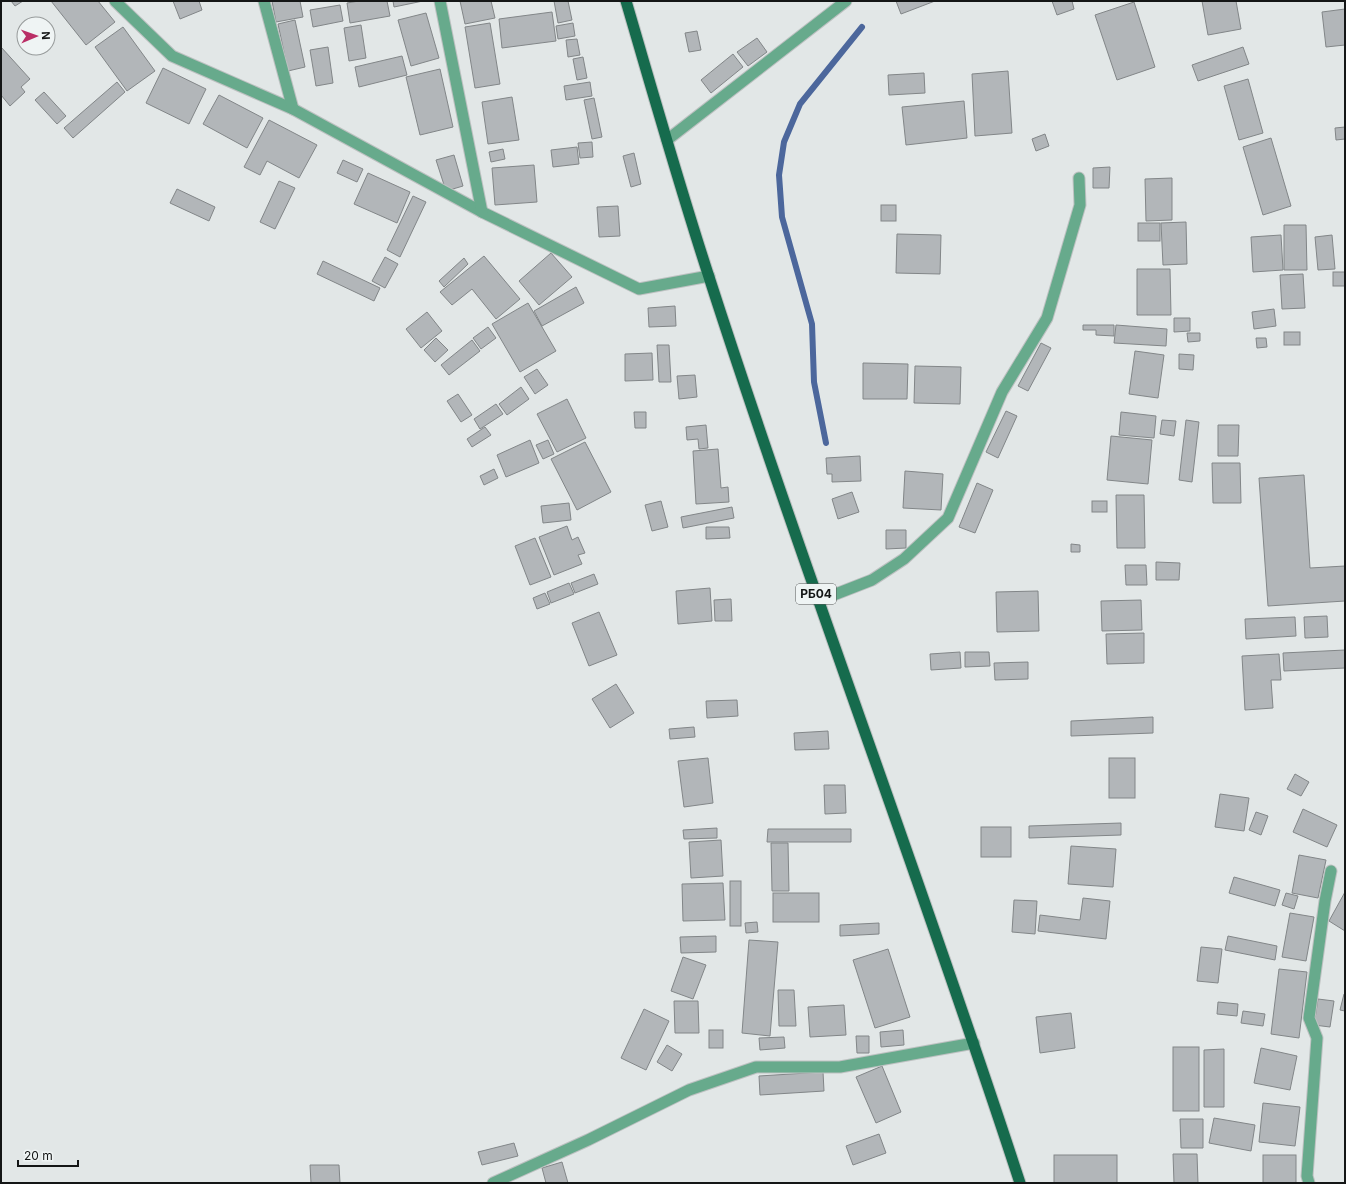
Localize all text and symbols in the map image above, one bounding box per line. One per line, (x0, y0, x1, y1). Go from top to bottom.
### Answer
north arrow (16, 16, 56, 56)
text: N (39, 31, 53, 40)
road number: РБ04 (796, 584, 836, 604)
scale bar (18, 1142, 78, 1168)
text: 20 m (24, 1148, 53, 1163)

